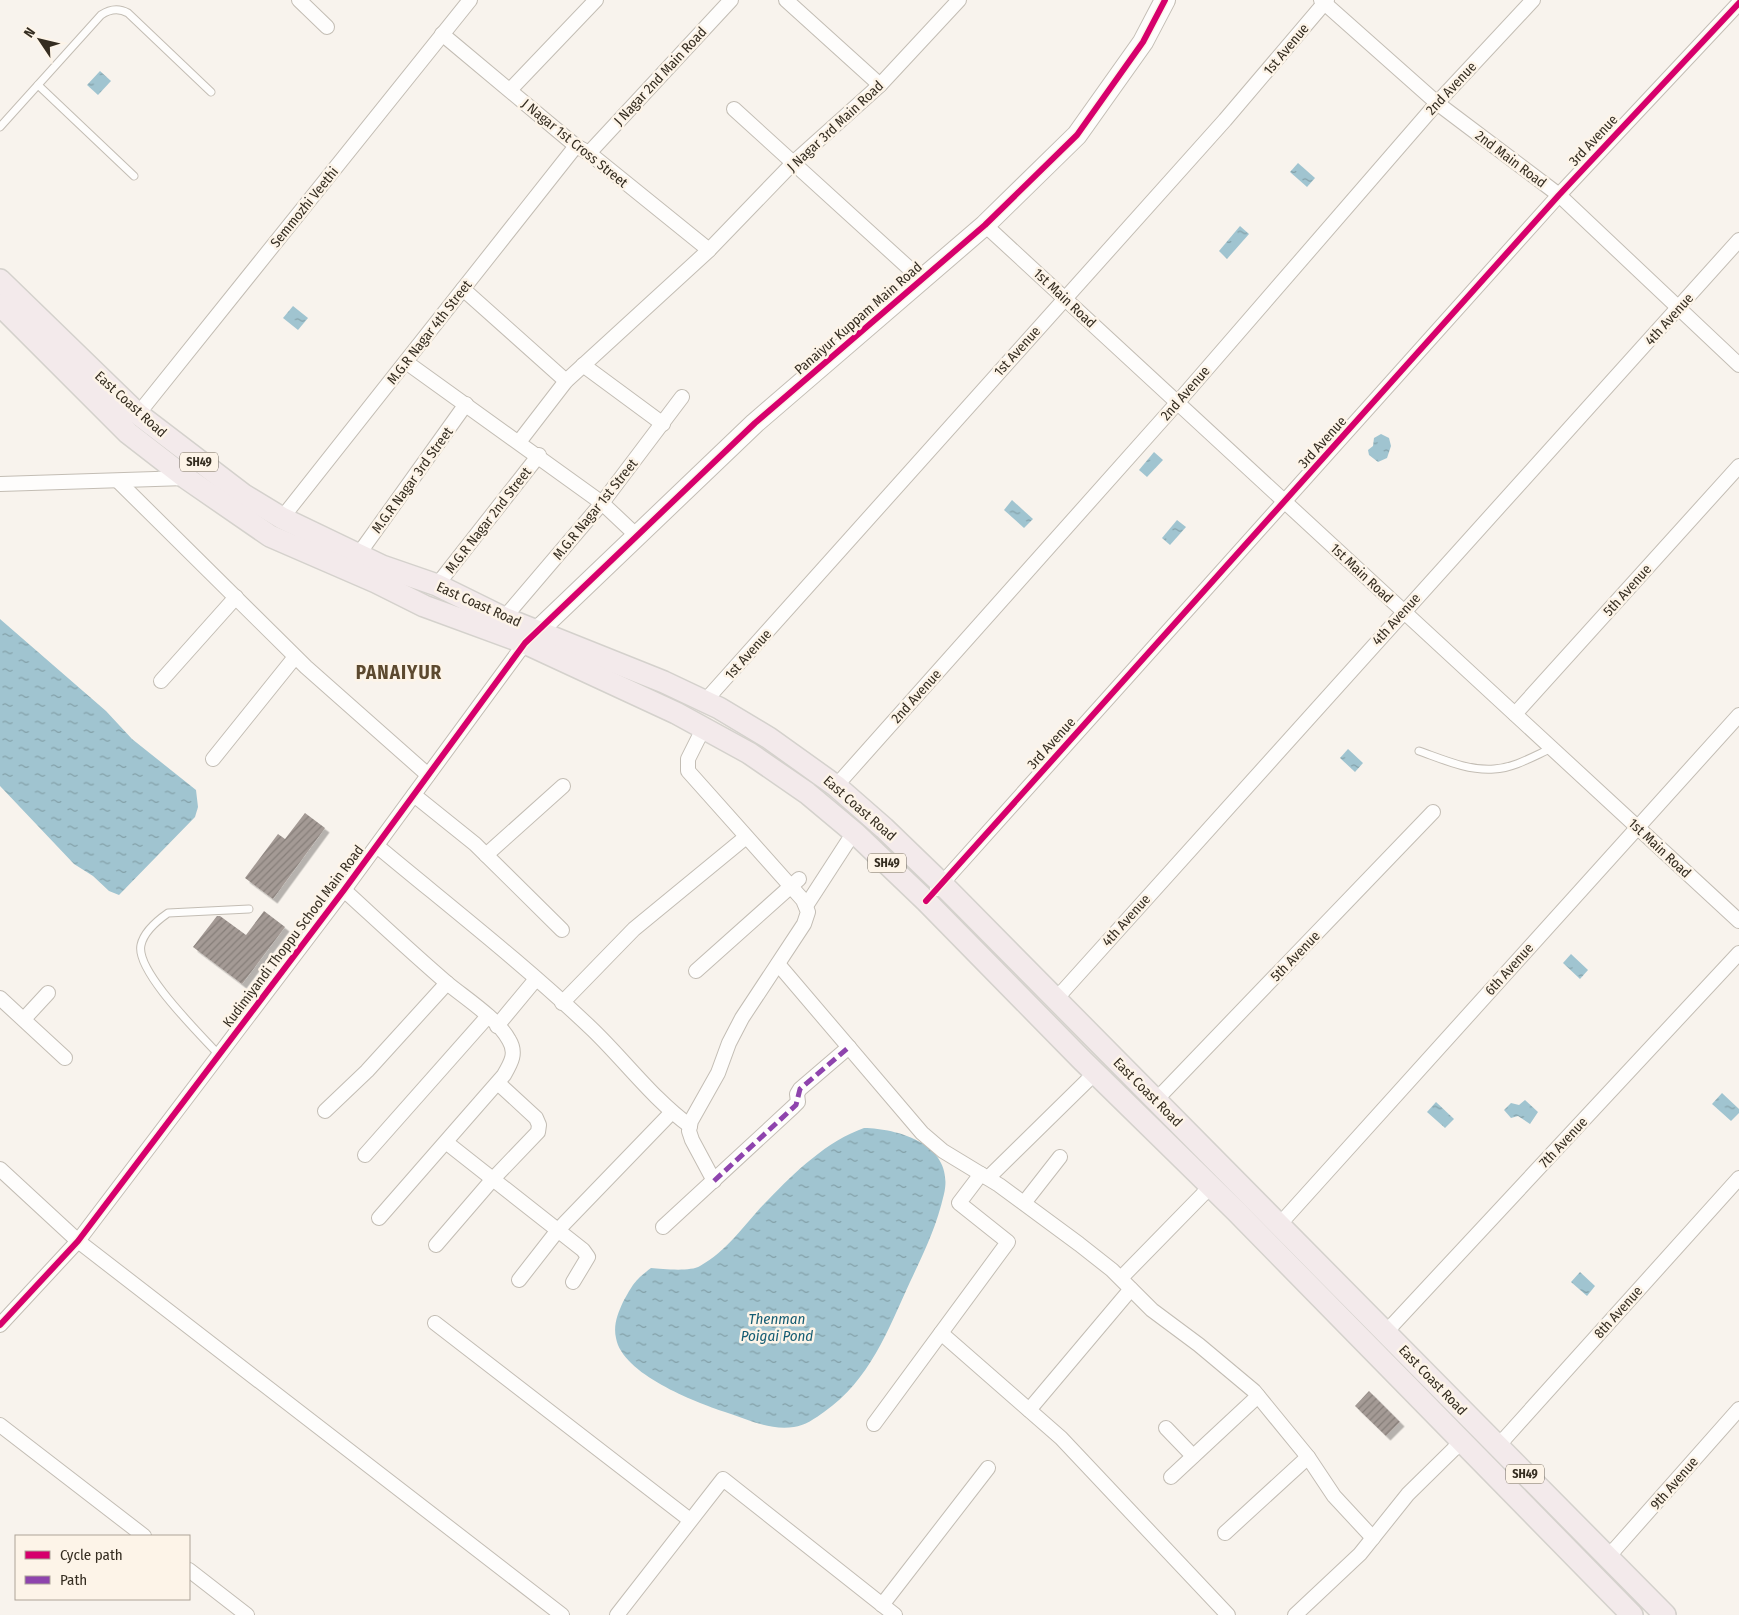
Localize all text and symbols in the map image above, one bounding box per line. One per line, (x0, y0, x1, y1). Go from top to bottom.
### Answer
north arrow (15, 15, 65, 65)
street label: 1st Avenue (1260, 20, 1313, 78)
street label: J Nagar 2nd Main Road (610, 24, 710, 129)
text: N (20, 25, 39, 41)
street label: 2nd Avenue (1422, 58, 1480, 118)
street label: J Nagar 3rd Main Road (784, 77, 887, 175)
street label: J Nagar 1st Cross Street (518, 95, 631, 192)
street label: 3rd Avenue (1565, 111, 1621, 169)
street label: 2nd Main Road (1472, 127, 1550, 192)
street label: Semmozhi Veethi (267, 164, 342, 251)
street label: Panaiyur Kuppam Main Road (791, 258, 926, 378)
street label: 1st Main Road (1030, 265, 1099, 332)
street label: M.G.R Nagar 4th Street (383, 276, 476, 388)
street label: 4th Avenue (1642, 290, 1697, 349)
street label: 1st Avenue (991, 323, 1044, 380)
street label: 2nd Avenue (1157, 363, 1214, 424)
street label: East Coast Road (91, 368, 170, 441)
street label: 3rd Avenue (1295, 413, 1350, 472)
street label: M.G.R Nagar 3rd Street (368, 424, 457, 537)
road number: SH49 (180, 452, 218, 472)
street label: M.G.R Nagar 1st Street (549, 455, 642, 563)
street label: M.G.R Nagar 2nd Street (442, 464, 535, 577)
street label: 1st Main Road (1327, 540, 1396, 607)
street label: 5th Avenue (1600, 561, 1655, 620)
street label: East Coast Road (434, 578, 524, 631)
street label: 4th Avenue (1369, 590, 1424, 649)
street label: 1st Avenue (722, 626, 775, 683)
district label: PANAIYUR (356, 661, 442, 684)
street label: 2nd Avenue (888, 666, 945, 727)
street label: 3rd Avenue (1024, 714, 1079, 773)
street label: East Coast Road (820, 772, 899, 845)
street label: 1st Main Road (1625, 815, 1694, 882)
street label: Kudimiyandi Thoppu School Main Road (219, 842, 367, 1031)
road number: SH49 (868, 854, 906, 872)
street label: 4th Avenue (1099, 891, 1154, 950)
street label: 5th Avenue (1267, 927, 1324, 985)
street label: 6th Avenue (1482, 940, 1537, 999)
street label: East Coast Road (1110, 1054, 1186, 1130)
street label: 7th Avenue (1536, 1113, 1591, 1171)
street label: 8th Avenue (1591, 1283, 1646, 1342)
water label: Thenman Poigai Pond (741, 1310, 813, 1345)
street label: East Coast Road (1395, 1342, 1470, 1419)
street label: 9th Avenue (1647, 1453, 1702, 1513)
road number: SH49 (1506, 1465, 1544, 1484)
legend (15, 1535, 190, 1600)
text: Cycle path (60, 1546, 123, 1564)
text: Path (60, 1571, 87, 1589)

